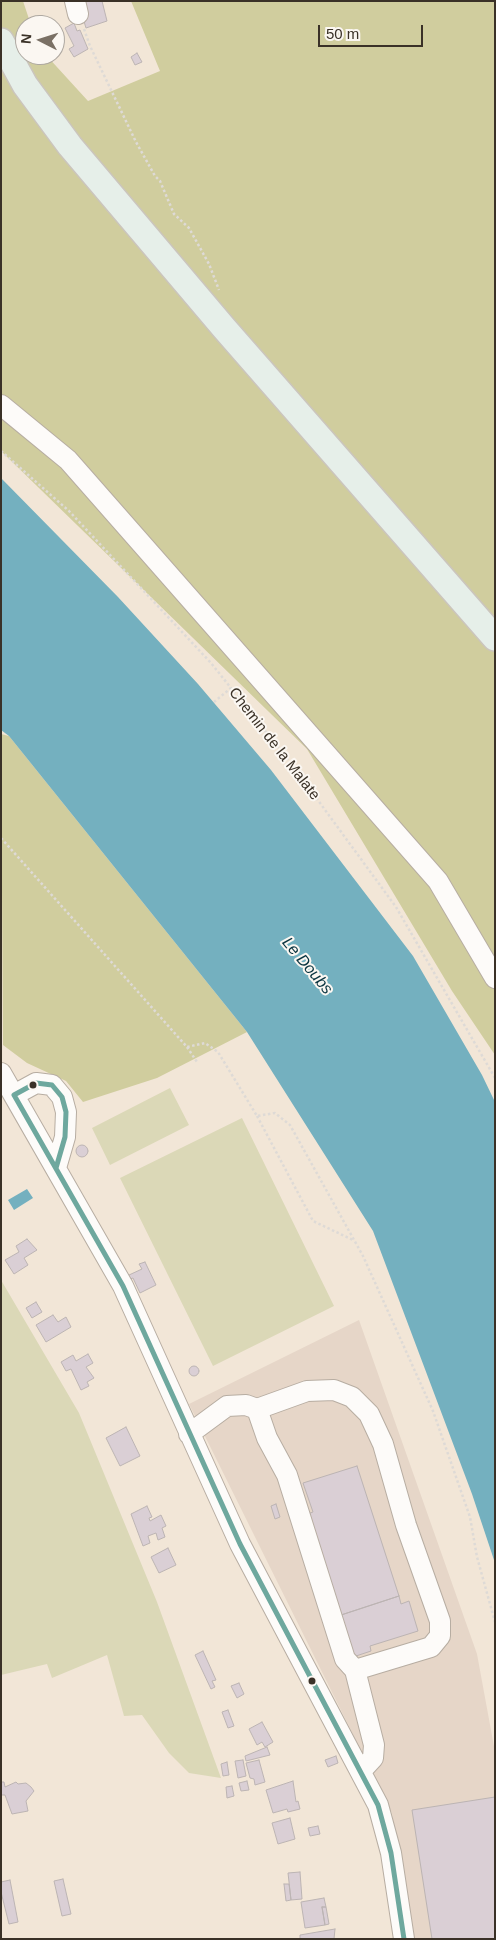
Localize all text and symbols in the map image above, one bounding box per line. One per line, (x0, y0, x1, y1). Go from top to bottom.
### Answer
north arrow (15, 15, 65, 65)
scale bar (321, 15, 426, 47)
text: 50 m (326, 25, 359, 42)
text: N (18, 33, 34, 45)
street label: Chemin de la Malate (225, 684, 323, 804)
water label: Le Doubs (278, 934, 336, 998)
unlabelled marker (28, 1080, 38, 1090)
unlabelled marker (307, 1676, 317, 1686)

